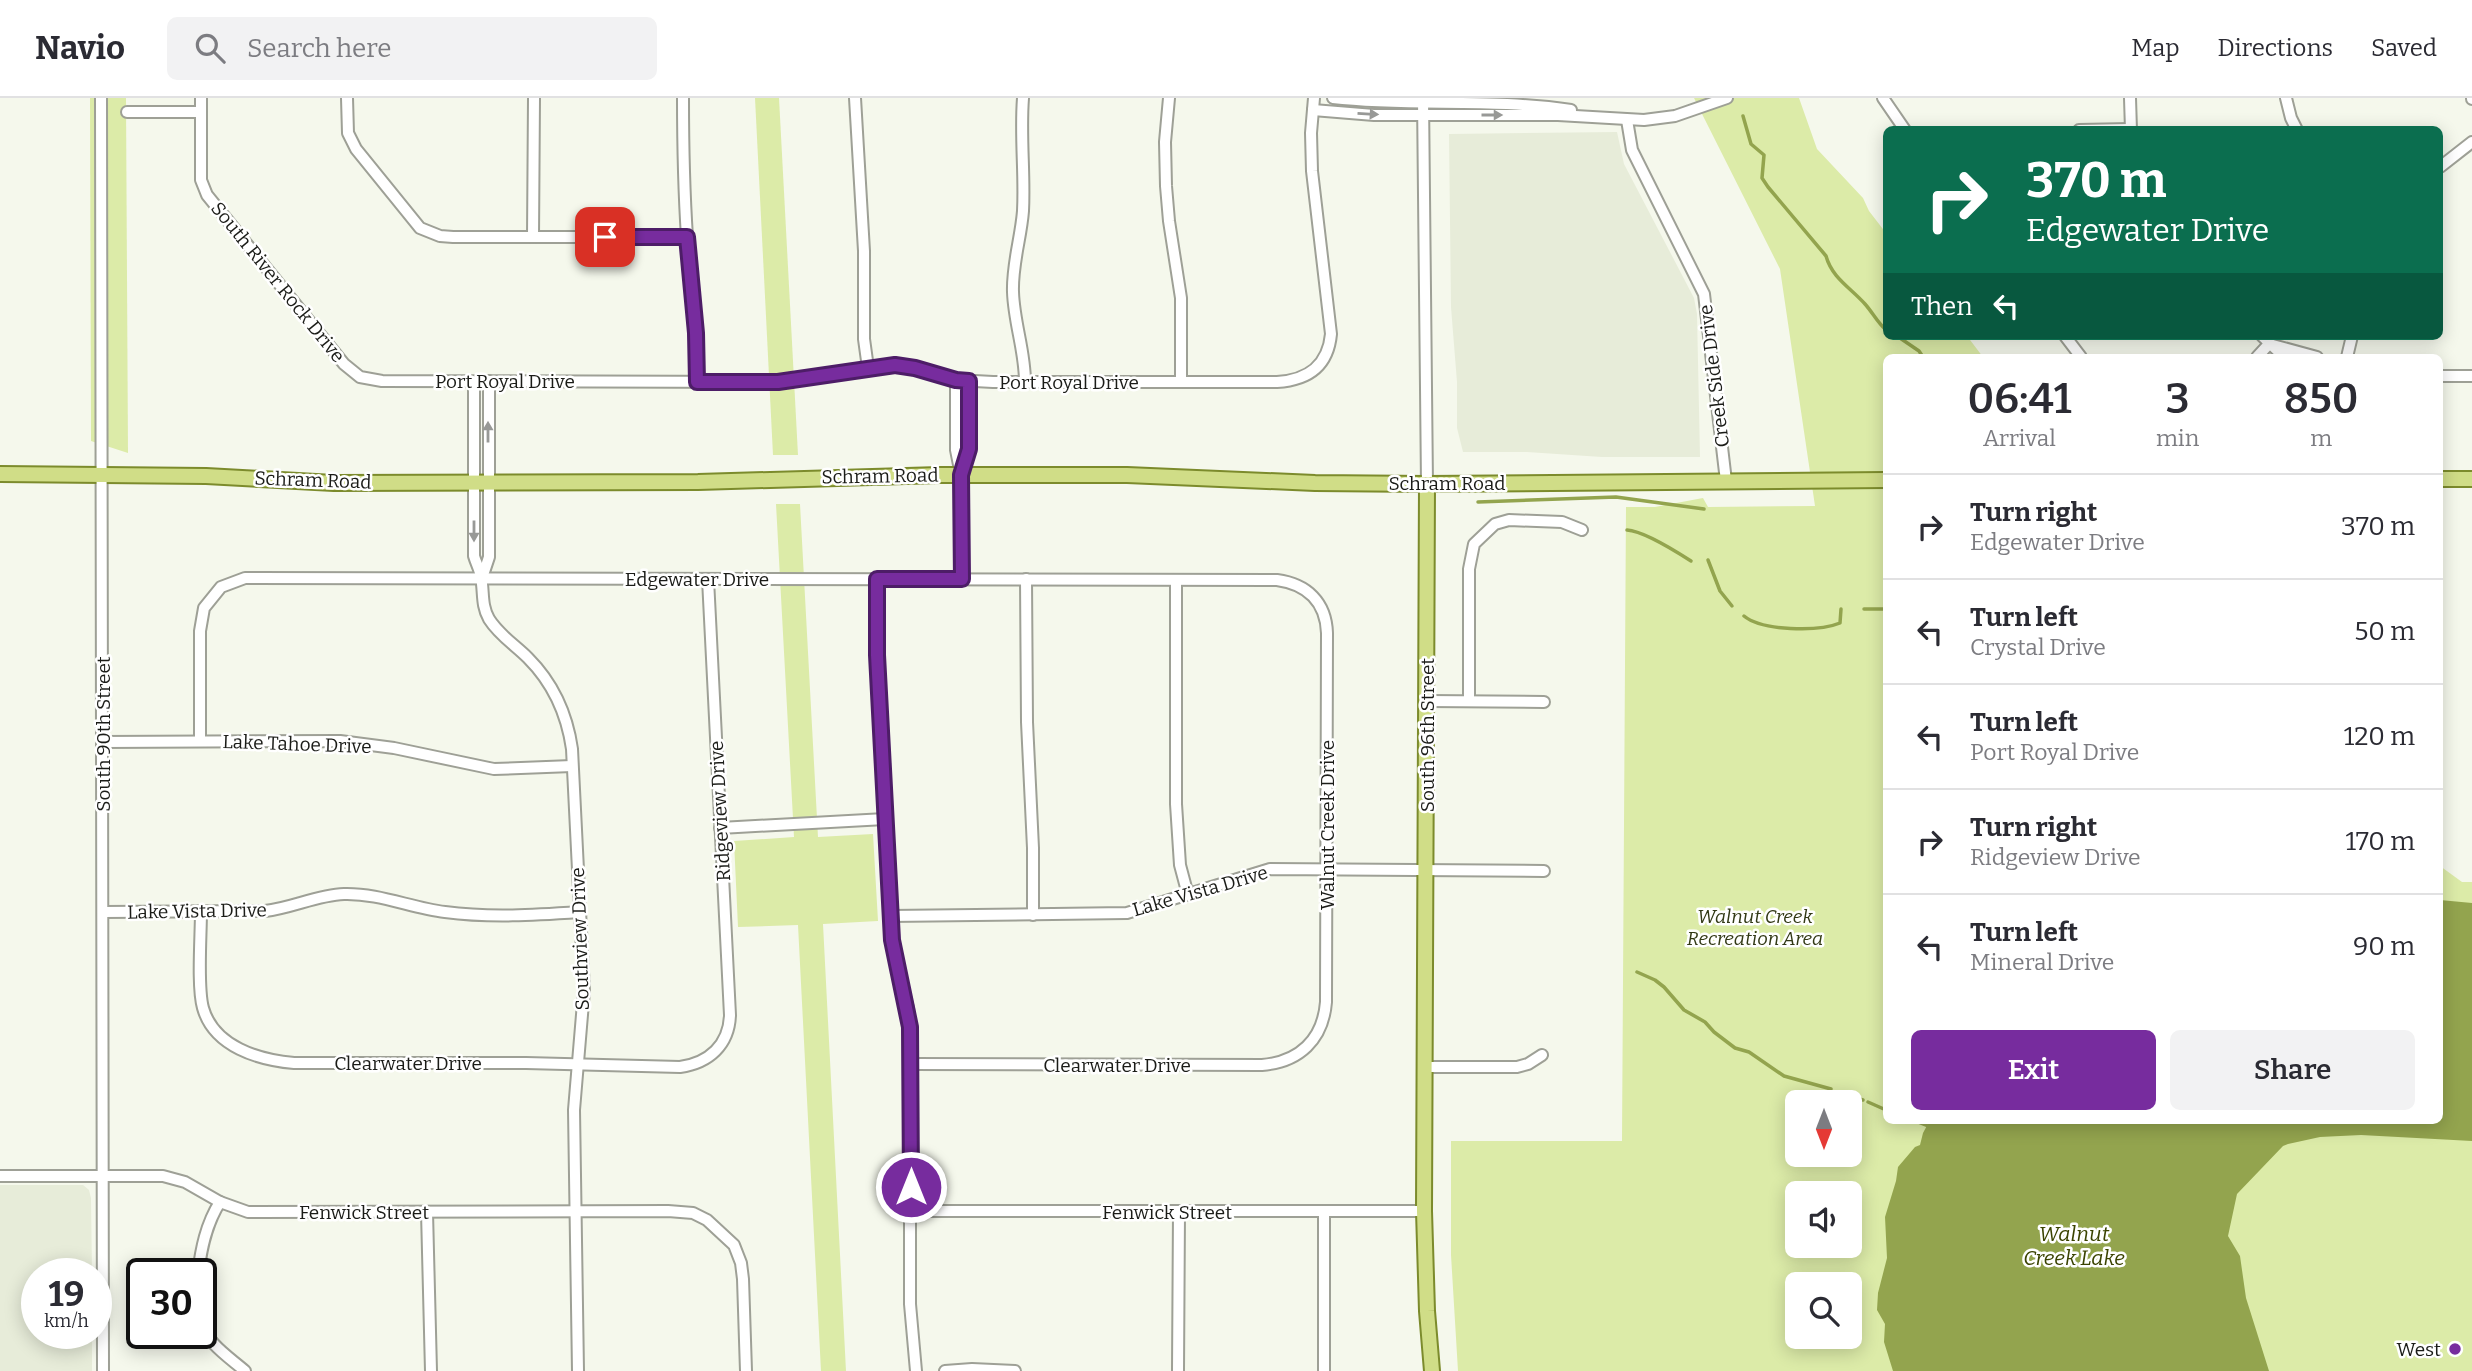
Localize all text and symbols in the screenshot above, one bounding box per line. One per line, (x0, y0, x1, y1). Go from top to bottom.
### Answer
search box (167, 17, 657, 80)
text: Navio (35, 28, 125, 68)
icon: search (191, 29, 229, 67)
text: Search here (247, 33, 391, 64)
text: Map (2131, 34, 2180, 62)
text: Directions (2218, 34, 2333, 62)
text: Saved (2371, 34, 2437, 62)
one-way arrow (1358, 109, 1380, 120)
one-way arrow (1481, 109, 1503, 121)
text: 370 m (2026, 151, 2166, 210)
icon: right (1911, 154, 2002, 245)
street label: South River Rock Drive (206, 197, 350, 367)
pin (575, 207, 635, 267)
text: Edgewater Drive (2026, 211, 2269, 249)
icon: arrive (586, 218, 624, 256)
icon: left (1987, 287, 2025, 325)
text: Then (1911, 291, 1973, 322)
street label: Creek Side Drive (1694, 303, 1734, 449)
street label: Port Royal Drive (435, 370, 575, 393)
street label: Port Royal Drive (999, 371, 1139, 394)
text: 06:41 (1967, 374, 2071, 424)
text: 3 (2166, 374, 2190, 424)
text: 850 (2284, 374, 2359, 424)
one-way arrow (482, 420, 494, 442)
text: Arrival (1983, 424, 2056, 452)
text: min (2156, 424, 2199, 452)
text: m (2310, 424, 2332, 452)
street label: Schram Road (821, 463, 939, 489)
street label: Schram Road (254, 466, 372, 494)
street label: Schram Road (1388, 472, 1506, 495)
text: Turn right (1970, 497, 2097, 528)
icon: right (1911, 508, 1949, 546)
text: 370 m (2341, 511, 2415, 542)
one-way arrow (468, 520, 480, 542)
text: Edgewater Drive (1970, 528, 2145, 556)
street label: Edgewater Drive (625, 568, 769, 591)
text: Turn left (1970, 602, 2078, 633)
icon: left (1911, 613, 1949, 651)
text: 50 m (2354, 616, 2415, 647)
text: Crystal Drive (1970, 633, 2106, 661)
street label: South 90th Street (92, 656, 115, 812)
street label: South 96th Street (1416, 658, 1439, 812)
text: Turn left (1970, 707, 2078, 738)
icon: left (1911, 718, 1949, 756)
text: 120 m (2344, 721, 2415, 752)
street label: Lake Tahoe Drive (222, 730, 372, 758)
text: Port Royal Drive (1970, 738, 2139, 766)
street label: Ridgeview Drive (705, 740, 735, 882)
street label: Walnut Creek Drive (1316, 740, 1339, 910)
text: Turn right (1970, 812, 2097, 843)
icon: right (1911, 823, 1949, 861)
text: 170 m (2345, 826, 2415, 857)
text: Ridgeview Drive (1970, 843, 2141, 871)
street label: Lake Vista Drive (1130, 861, 1270, 921)
street label: Southview Drive (566, 867, 594, 1011)
street label: Lake Vista Drive (127, 898, 267, 924)
park label: Walnut Creek Recreation Area (1687, 905, 1823, 950)
text: Turn left (1970, 917, 2078, 948)
icon: left (1911, 928, 1949, 966)
text: 90 m (2353, 931, 2415, 962)
text: Mineral Drive (1970, 948, 2114, 976)
button: Exit (1911, 1030, 2156, 1110)
button: Share (2170, 1030, 2415, 1110)
street label: Clearwater Drive (334, 1052, 482, 1075)
street label: Clearwater Drive (1043, 1054, 1191, 1077)
north arrow (1785, 1090, 1862, 1167)
map controls (1785, 1090, 1862, 1349)
position arrow (874, 1150, 948, 1224)
button: sound (1785, 1181, 1862, 1258)
street label: Fenwick Street (299, 1201, 429, 1224)
street label: Fenwick Street (1102, 1201, 1232, 1224)
water label: Walnut Creek Lake (2023, 1221, 2125, 1271)
speed limit sign: 30 (126, 1258, 217, 1349)
button: search (1785, 1272, 1862, 1349)
text: 19 (49, 1273, 84, 1315)
text: km/h (44, 1310, 89, 1332)
place label: West (2397, 1338, 2441, 1361)
marker: West (2447, 1341, 2463, 1357)

